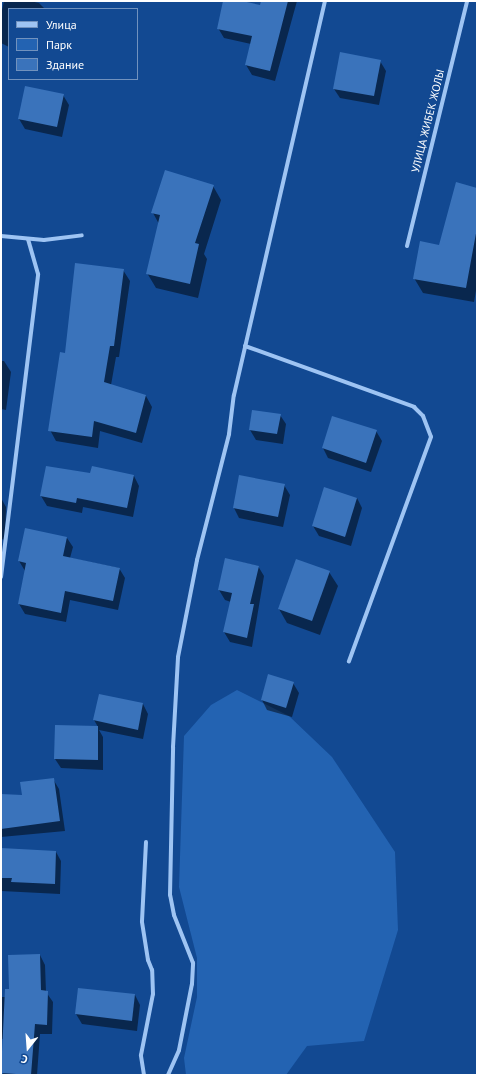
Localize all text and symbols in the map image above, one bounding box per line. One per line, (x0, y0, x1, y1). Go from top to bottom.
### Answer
legend (8, 8, 138, 80)
text: Улица (46, 17, 77, 32)
text: Парк (46, 37, 72, 52)
text: Здание (46, 57, 84, 72)
street label: УЛИЦА ЖИБЕК ЖОЛЫ (409, 68, 447, 174)
north arrow (8, 1028, 48, 1068)
text: С (20, 1052, 29, 1067)

